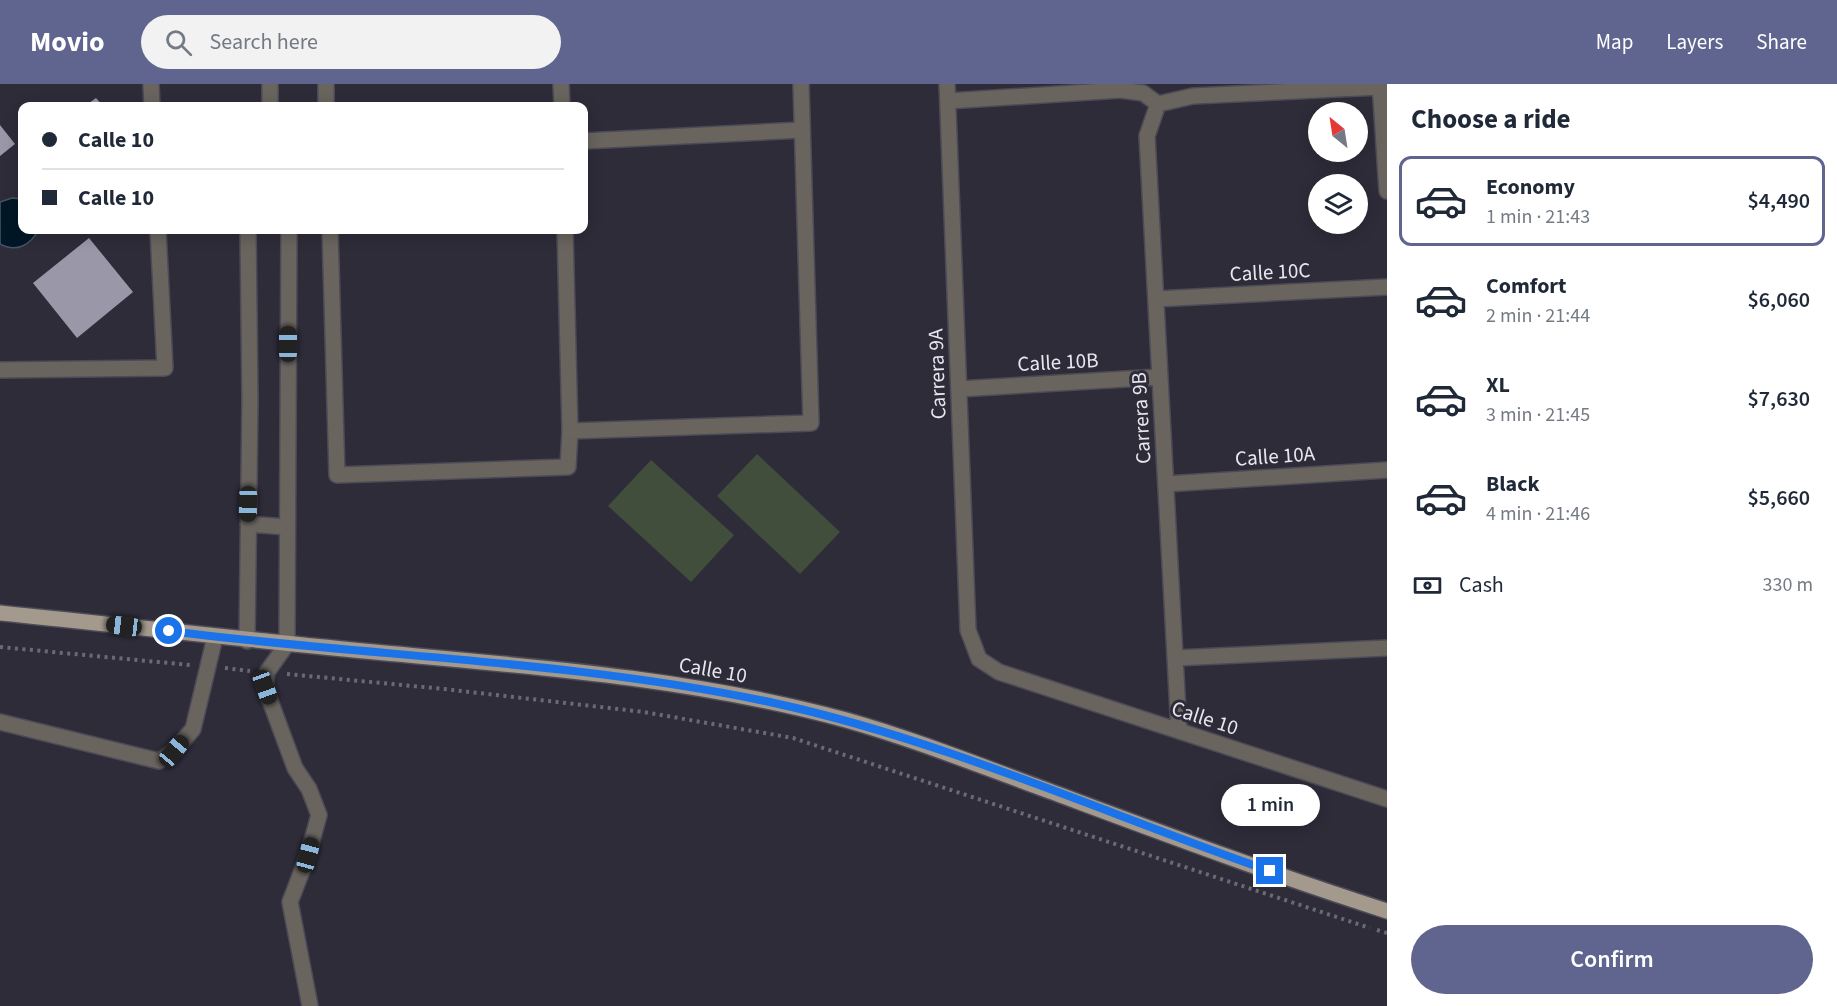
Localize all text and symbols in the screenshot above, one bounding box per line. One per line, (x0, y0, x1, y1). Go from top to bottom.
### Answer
search box (141, 15, 561, 69)
text: Movio (30, 22, 105, 62)
icon: search (162, 26, 195, 59)
text: Search here (210, 26, 318, 58)
text: Map (1596, 27, 1633, 57)
text: Layers (1666, 27, 1723, 57)
text: Share (1756, 27, 1807, 57)
text: Choose a ride (1411, 100, 1571, 139)
north arrow (1308, 102, 1368, 162)
map controls (1308, 102, 1368, 234)
text: Calle 10 (78, 124, 154, 156)
text: Economy (1486, 171, 1575, 203)
button: layers (1308, 174, 1368, 234)
icon: car (1414, 174, 1468, 228)
text: Calle 10 (78, 182, 154, 214)
text: $4,490 (1748, 185, 1810, 217)
text: 1 min · 21:43 (1486, 203, 1590, 231)
street label: Calle 10C (1229, 255, 1311, 289)
text: Comfort (1486, 270, 1567, 302)
icon: car (1414, 273, 1468, 327)
text: $6,060 (1748, 284, 1810, 316)
text: 2 min · 21:44 (1486, 302, 1590, 330)
car (279, 326, 297, 362)
street label: Carrera 9A (920, 328, 954, 420)
street label: Calle 10B (1017, 345, 1099, 379)
text: XL (1486, 369, 1510, 401)
street label: Carrera 9B (1124, 371, 1158, 465)
icon: car (1414, 372, 1468, 426)
text: $7,630 (1748, 383, 1810, 415)
text: 3 min · 21:45 (1486, 401, 1590, 429)
street label: Calle 10A (1234, 438, 1317, 474)
text: Black (1486, 468, 1540, 500)
icon: car (1414, 471, 1468, 525)
text: $5,660 (1748, 482, 1810, 514)
car (239, 486, 257, 522)
text: 4 min · 21:46 (1486, 500, 1590, 528)
icon: cash (1411, 569, 1444, 602)
text: Cash (1459, 569, 1504, 601)
text: 330 m (1763, 571, 1813, 599)
car (105, 615, 143, 637)
route start (155, 617, 182, 644)
street label: Calle 10 (677, 649, 749, 691)
car (250, 667, 280, 707)
street label: Calle 10 (1168, 693, 1242, 743)
car (156, 731, 192, 771)
callout: 1 min (1220, 784, 1320, 826)
text: 1 min (1247, 791, 1294, 819)
car (295, 835, 321, 875)
route end (1256, 857, 1283, 884)
button: Confirm (1411, 925, 1813, 994)

